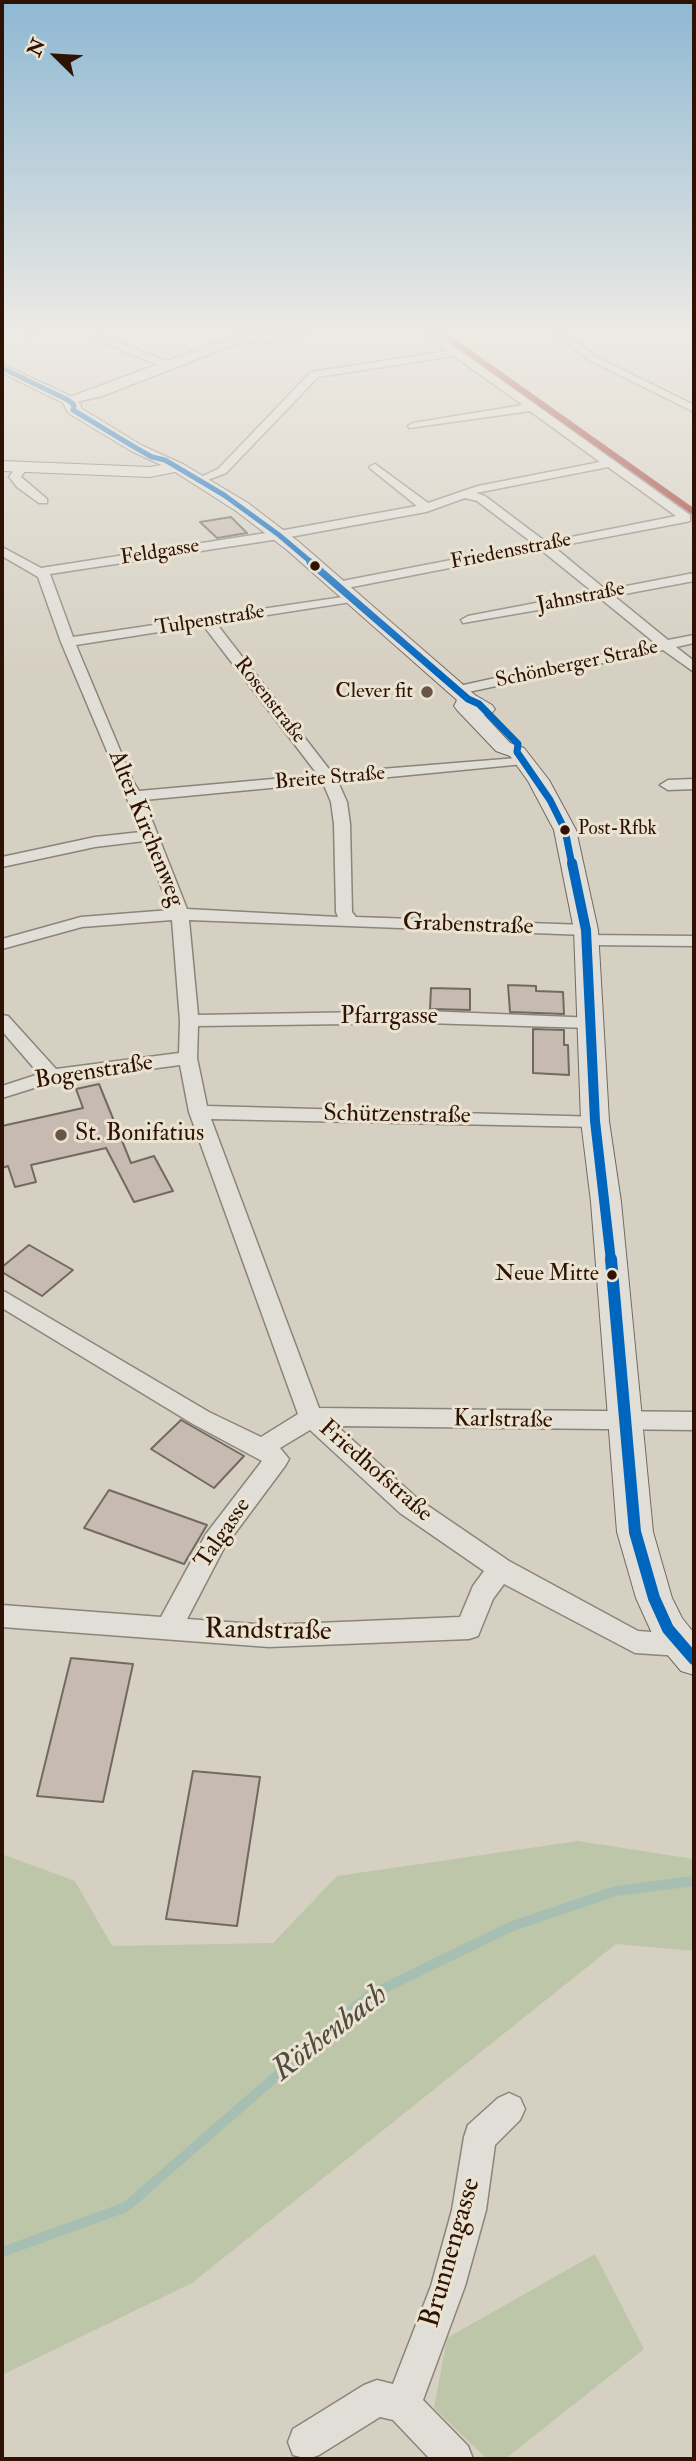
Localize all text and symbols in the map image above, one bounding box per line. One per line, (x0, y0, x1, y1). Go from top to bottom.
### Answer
north arrow (21, 21, 91, 91)
text: N (22, 35, 51, 60)
street label: Friedensstraße (448, 528, 574, 576)
street label: Feldgasse (119, 534, 201, 572)
unlabelled marker (308, 559, 322, 573)
street label: Jahnstraße (535, 577, 627, 619)
street label: Tulpenstraße (153, 600, 267, 642)
street label: Schönberger Straße (494, 635, 660, 695)
street label: Rosenstraße (228, 653, 310, 749)
place label: Clever fit (335, 679, 413, 705)
marker: Clever fit (419, 684, 435, 700)
street label: Alter Kirchenweg (101, 747, 189, 911)
street label: Breite Straße (274, 762, 386, 796)
place label: Post-Rfbk (578, 819, 657, 841)
marker: Post-Rfbk (558, 823, 572, 837)
street label: Grabenstraße (402, 909, 534, 943)
street label: Pfarrgasse (340, 1004, 438, 1032)
street label: Bogenstraße (33, 1049, 155, 1097)
street label: Schützenstraße (323, 1100, 471, 1132)
place label: St. Bonifatius (75, 1121, 204, 1149)
marker: St. Bonifatius (53, 1127, 69, 1143)
place label: Neue Mitte (495, 1262, 599, 1288)
marker: Neue Mitte (605, 1268, 619, 1282)
street label: Karlstraße (453, 1406, 553, 1436)
street label: Friedhofstraße (312, 1415, 438, 1529)
street label: Talgasse (190, 1493, 258, 1575)
street label: Randstraße (204, 1614, 332, 1650)
water label: Röthenbach (266, 1977, 396, 2091)
street label: Brunnengasse (415, 2174, 489, 2332)

